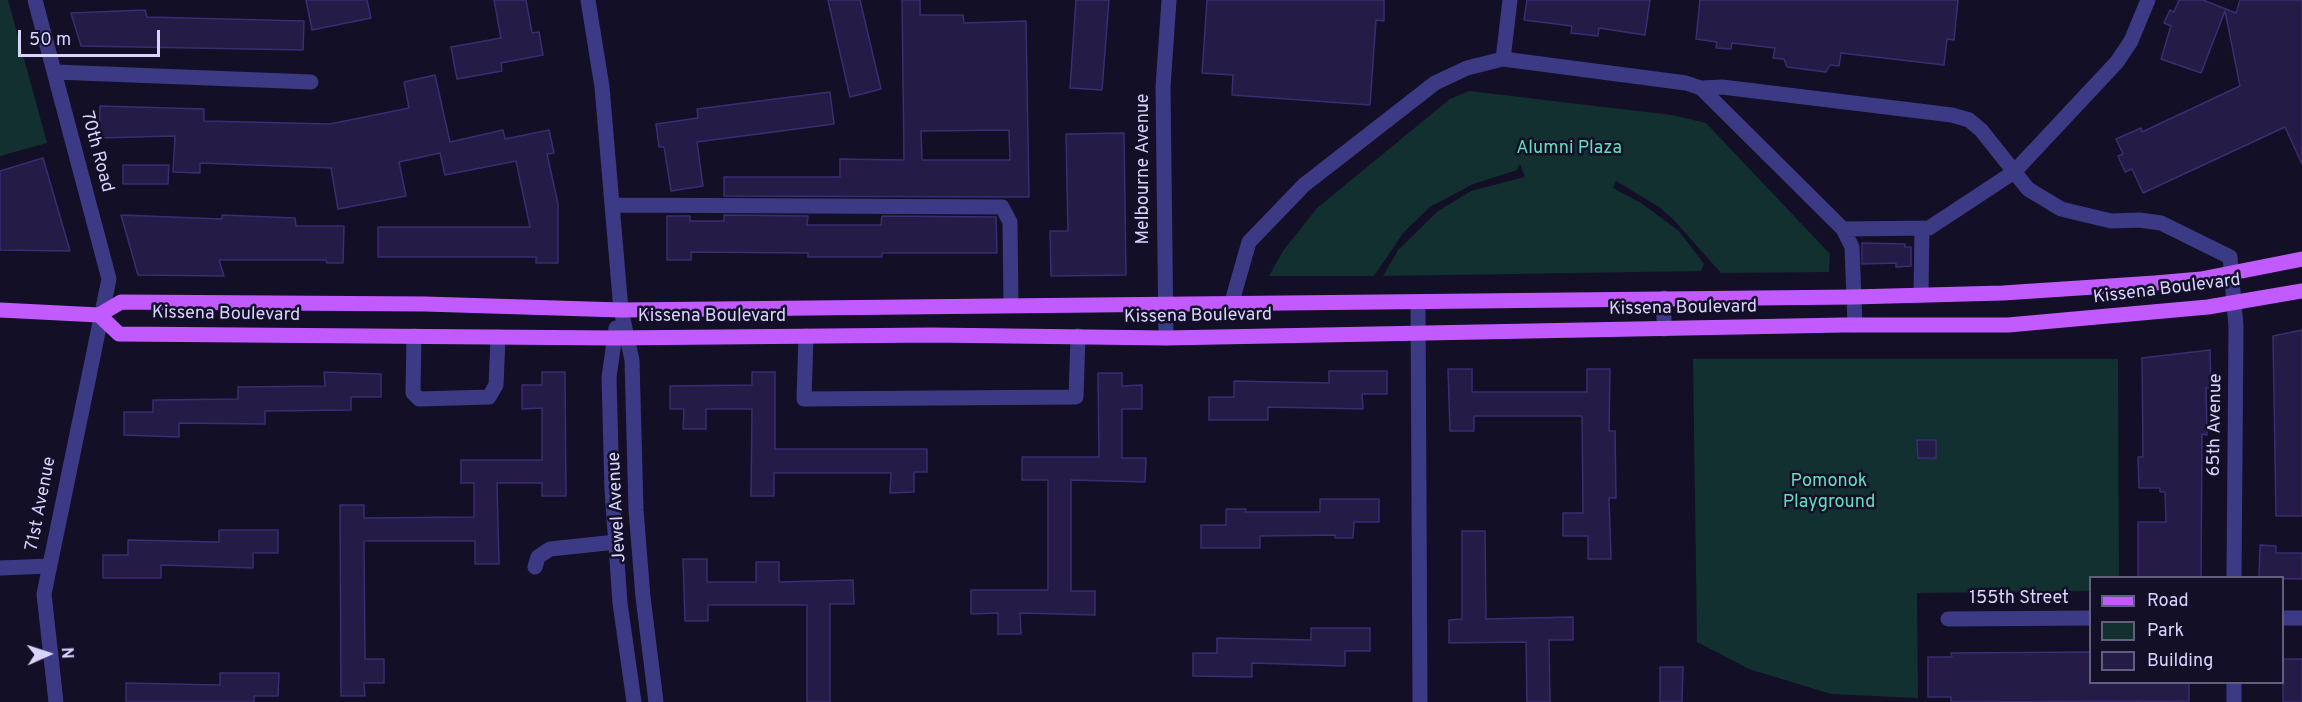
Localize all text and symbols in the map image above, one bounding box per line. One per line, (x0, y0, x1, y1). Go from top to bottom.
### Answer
scale bar (21, 18, 164, 56)
text: 50 m (29, 29, 71, 52)
street label: Melbourne Avenue (1133, 93, 1155, 245)
street label: 70th Road (75, 109, 117, 195)
park label: Alumni Plaza (1516, 138, 1622, 160)
street label: Kissena Boulevard (2092, 270, 2242, 310)
street label: Kissena Boulevard (1609, 297, 1757, 321)
street label: Kissena Boulevard (152, 303, 300, 327)
street label: Kissena Boulevard (1124, 305, 1272, 329)
street label: Kissena Boulevard (638, 306, 786, 328)
street label: 65th Avenue (2204, 373, 2228, 477)
street label: Jewel Avenue (604, 451, 632, 563)
street label: 71st Avenue (22, 455, 62, 553)
park label: Pomonok Playground (1783, 471, 1875, 514)
legend (2089, 576, 2284, 684)
street label: 155th Street (1969, 588, 2069, 610)
text: Road (2147, 590, 2189, 613)
text: Park (2147, 620, 2184, 643)
north arrow (18, 624, 78, 684)
text: N (56, 647, 76, 659)
text: Building (2147, 650, 2213, 673)

